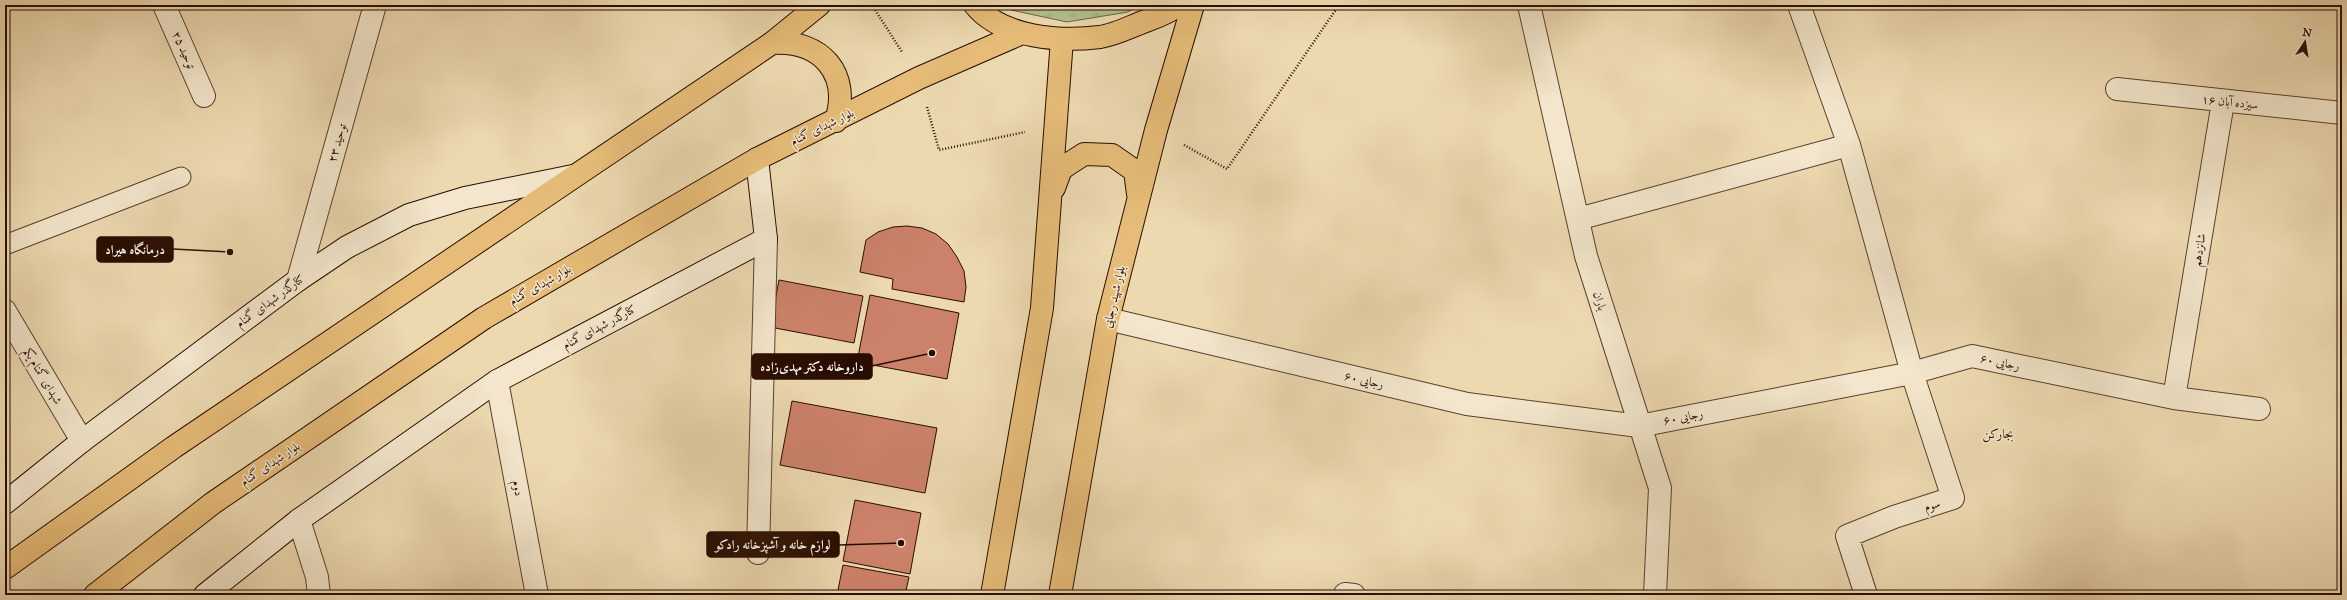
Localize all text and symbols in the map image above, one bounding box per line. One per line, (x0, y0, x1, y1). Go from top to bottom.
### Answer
north arrow (2285, 22, 2325, 62)
text: N (2301, 25, 2314, 40)
street label: توحید ۲۵ (169, 29, 199, 72)
street label: سیزده آبان ۱۶ (2201, 91, 2259, 112)
street label: بلوار شهدای گمنام (787, 105, 858, 152)
street label: توحید ۲۳ (325, 121, 350, 164)
street label: شانزدهم (2189, 232, 2212, 268)
callout: درمانگاه هیراد (97, 237, 173, 262)
text: درمانگاه هیراد (105, 241, 165, 258)
street label: بلوار شهدای گمنام (506, 261, 575, 312)
street label: بلوار شهید رجایی (1100, 264, 1129, 330)
street label: کنارگذر شهدای گمنام (232, 270, 309, 334)
street label: باران (1590, 290, 1610, 312)
street label: کنارگذر شهدای گمنام (559, 300, 640, 356)
street label: شهدای گمنام یکم (17, 345, 66, 409)
street label: رجایی ۶۰ (1979, 351, 2021, 374)
callout: داروخانه دکتر مهدی‌زاده (752, 354, 872, 379)
text: داروخانه دکتر مهدی‌زاده (760, 359, 864, 376)
street label: رجایی ۶۰ (1343, 369, 1385, 392)
street label: رجایی ۶۰ (1662, 406, 1704, 429)
district label: بجارکن (1982, 426, 2014, 443)
street label: بلوار شهدای گمنام (237, 438, 305, 492)
street label: دوم (506, 479, 526, 498)
street label: سوم (1922, 496, 1943, 518)
callout: لوازم خانه و آشپزخانه رادکو (707, 532, 839, 557)
text: لوازم خانه و آشپزخانه رادکو (713, 536, 831, 556)

